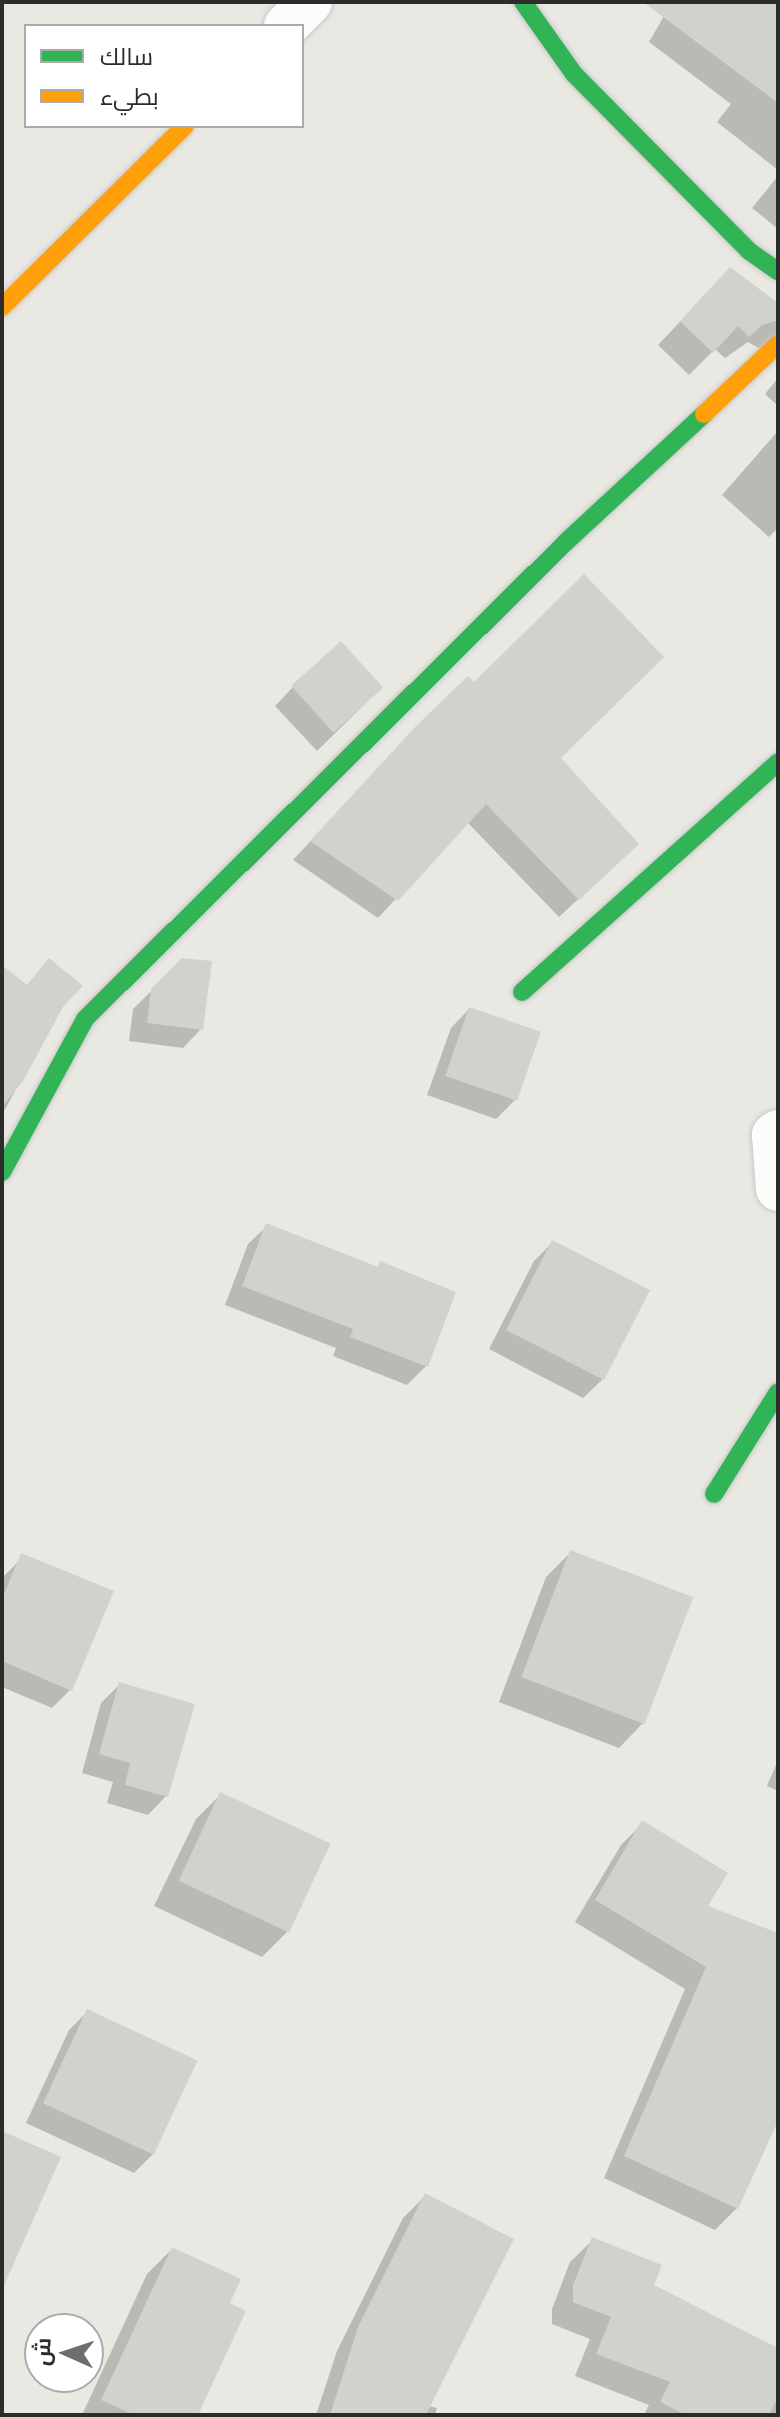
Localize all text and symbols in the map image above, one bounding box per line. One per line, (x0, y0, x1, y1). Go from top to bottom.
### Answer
legend (24, 24, 304, 128)
text: سالك (100, 41, 153, 71)
text: بطيء (100, 81, 159, 111)
north arrow (24, 2313, 104, 2393)
text: ش (27, 2337, 57, 2367)

